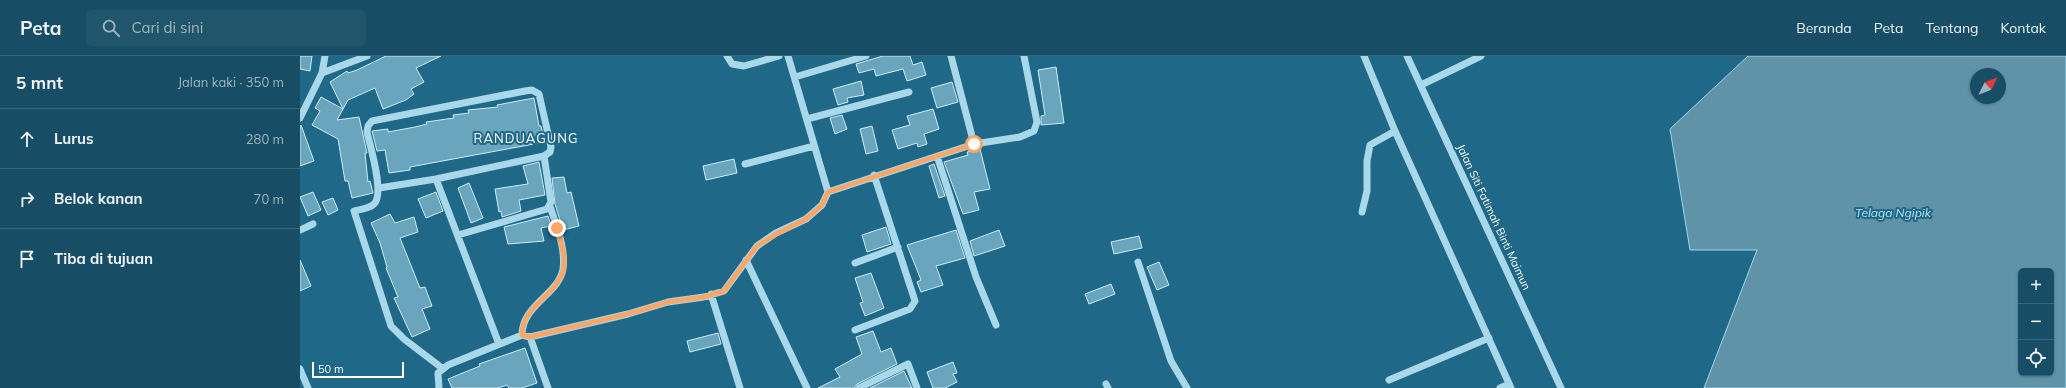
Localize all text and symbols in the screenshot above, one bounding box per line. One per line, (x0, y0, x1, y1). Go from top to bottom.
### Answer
search box (86, 10, 366, 46)
text: Peta (20, 16, 62, 40)
icon: search (100, 17, 122, 39)
text: Cari di sini (132, 18, 203, 37)
text: Beranda (1796, 19, 1852, 37)
text: Peta (1874, 19, 1903, 37)
text: Tentang (1925, 19, 1979, 37)
text: Kontak (2001, 19, 2046, 37)
north arrow (1970, 68, 2006, 104)
text: 5 mnt (16, 72, 63, 93)
text: Jalan kaki · 350 m (178, 74, 284, 90)
icon: ahead (16, 128, 38, 150)
text: Lurus (54, 129, 94, 148)
district label: RANDUAGUNG (474, 130, 578, 146)
text: 280 m (246, 131, 284, 147)
route start (965, 135, 983, 153)
street label: Jalan Siti Fatimah Binti Maimun (1454, 142, 1534, 292)
icon: right (16, 188, 38, 210)
text: Belok kanan (54, 189, 143, 208)
text: 70 m (254, 191, 284, 207)
water label: Telaga Ngipik (1855, 205, 1932, 220)
route end (548, 219, 566, 237)
icon: arrive (16, 248, 38, 270)
text: Tiba di tujuan (54, 249, 153, 268)
map controls (2018, 268, 2054, 376)
button: + (2018, 268, 2054, 304)
button: − (2018, 304, 2054, 340)
button: locate (2018, 340, 2054, 376)
scale bar (312, 360, 404, 379)
text: 50 m (318, 362, 344, 376)

